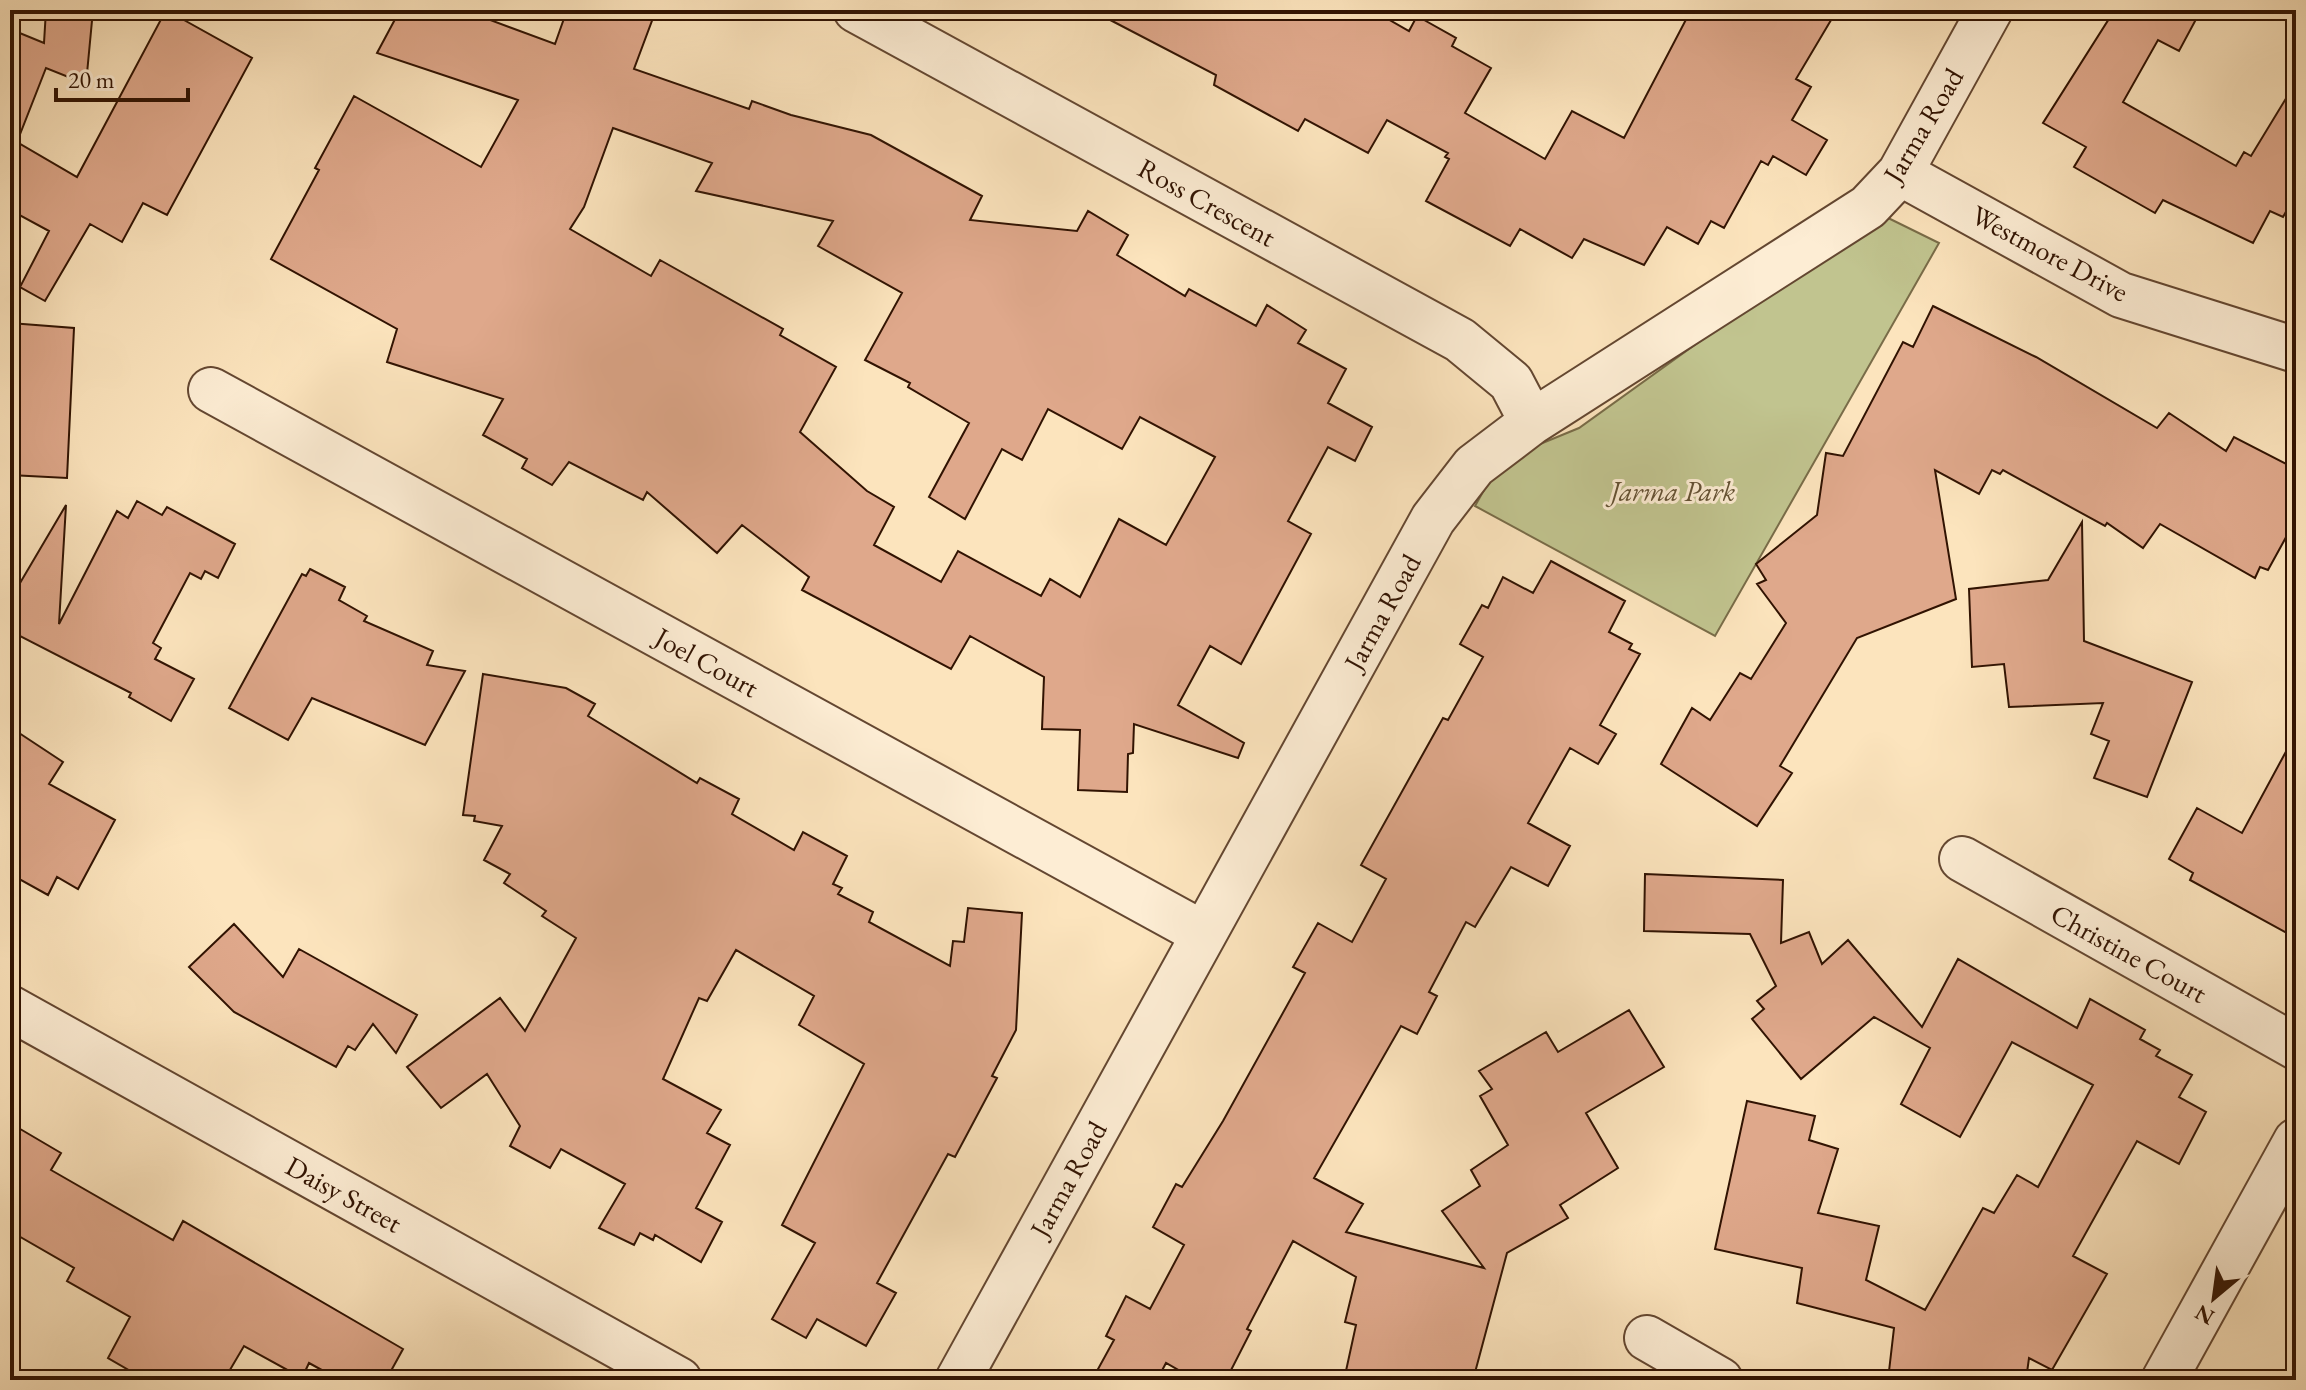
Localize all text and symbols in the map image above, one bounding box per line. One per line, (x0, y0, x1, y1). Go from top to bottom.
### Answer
scale bar (56, 52, 188, 102)
street label: Jarma Road (1874, 61, 1972, 191)
text: 20 m (68, 64, 115, 95)
street label: Ross Crescent (1132, 149, 1282, 255)
street label: Westmore Drive (1965, 197, 2135, 310)
park label: Jarma Park (1605, 473, 1736, 509)
street label: Jarma Road (1334, 547, 1429, 678)
street label: Joel Court (647, 618, 765, 705)
street label: Christine Court (2045, 895, 2214, 1011)
street label: Jarma Road (1020, 1114, 1115, 1245)
street label: Daisy Street (280, 1147, 409, 1241)
north arrow (2174, 1258, 2254, 1338)
text: N (2190, 1298, 2219, 1332)

